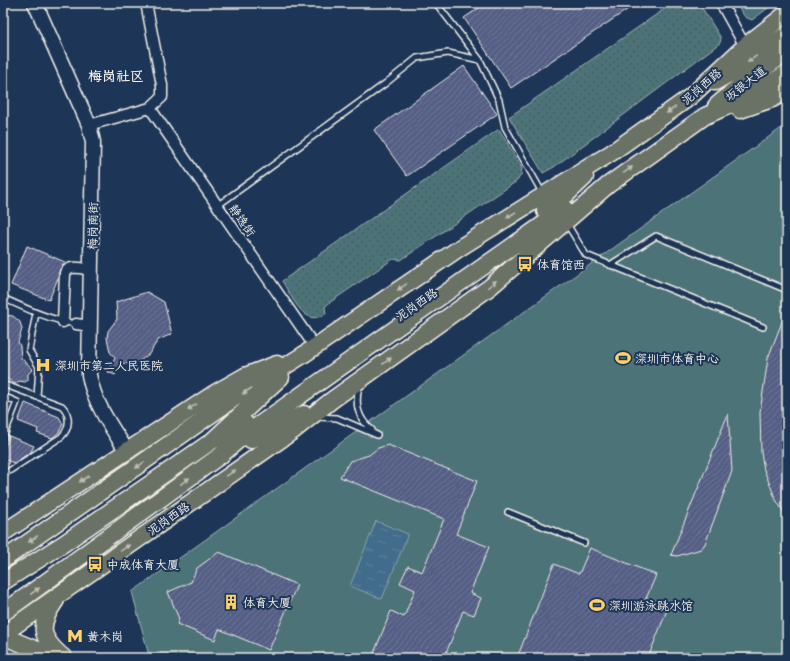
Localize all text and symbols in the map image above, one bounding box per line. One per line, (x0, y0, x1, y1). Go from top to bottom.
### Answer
one-way arrow (746, 55, 757, 63)
street label: 坂银大道 (721, 62, 769, 104)
street label: 泥岗西路 (678, 64, 724, 108)
district label: 梅岗社区 (88, 66, 144, 85)
one-way arrow (666, 106, 677, 114)
one-way arrow (623, 166, 633, 174)
street label: 静逸街 (226, 201, 260, 239)
street label: 梅岗南街 (84, 202, 100, 250)
one-way arrow (506, 211, 516, 219)
bus stop icon: 体育馆西 (516, 255, 534, 273)
place label: 体育馆西 (537, 256, 585, 272)
one-way arrow (487, 280, 497, 289)
one-way arrow (396, 283, 408, 290)
street label: 泥岗西路 (392, 284, 440, 324)
sports icon: 深圳市体育中心 (614, 349, 632, 367)
place label: 深圳市体育中心 (635, 350, 719, 366)
hospital icon: 深圳市第二人民医院 (34, 356, 52, 374)
place label: 深圳市第二人民医院 (55, 357, 163, 373)
one-way arrow (381, 357, 392, 365)
one-way arrow (241, 387, 252, 395)
one-way arrow (187, 404, 198, 411)
one-way arrow (134, 461, 145, 469)
one-way arrow (226, 469, 236, 477)
one-way arrow (79, 475, 89, 483)
one-way arrow (180, 477, 191, 485)
street label: 泥岗西路 (144, 498, 192, 538)
one-way arrow (28, 535, 38, 543)
one-way arrow (119, 544, 130, 552)
bus stop icon: 中成体育大厦 (86, 555, 104, 573)
place label: 中成体育大厦 (107, 556, 179, 572)
one-way arrow (30, 587, 41, 595)
building icon: 体育大厦 (222, 593, 240, 611)
place label: 体育大厦 (243, 594, 291, 610)
sports icon: 深圳游泳跳水馆 (588, 596, 606, 614)
place label: 深圳游泳跳水馆 (609, 597, 693, 613)
metro station icon: 黄木岗 (66, 627, 84, 645)
place label: 黄木岗 (87, 628, 123, 644)

